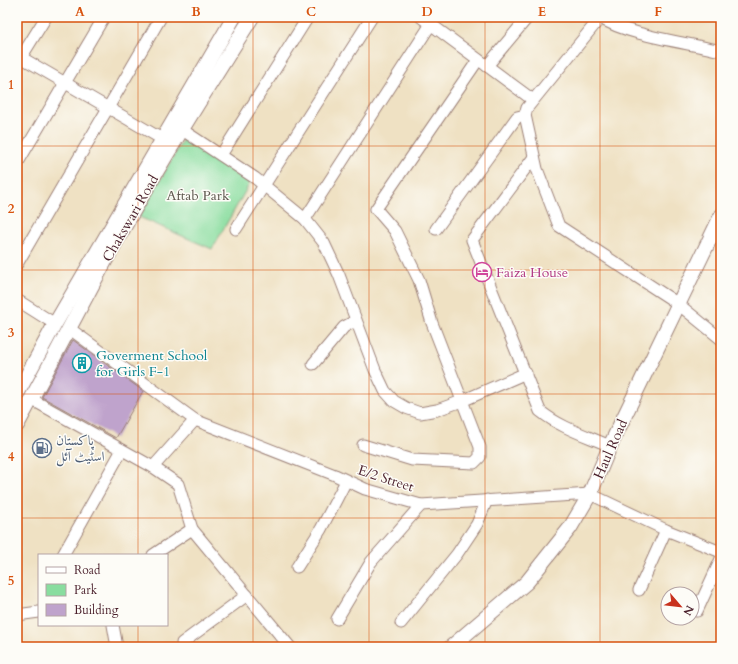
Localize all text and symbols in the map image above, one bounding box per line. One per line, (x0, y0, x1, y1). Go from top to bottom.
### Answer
text: A (75, 3, 85, 21)
text: B (191, 3, 201, 21)
text: C (306, 3, 316, 21)
text: D (421, 3, 433, 21)
text: E (538, 3, 546, 21)
text: F (654, 3, 662, 21)
text: 1 (8, 76, 14, 94)
street label: Chakswari Road (98, 171, 163, 265)
park label: Aftab Park (167, 186, 230, 205)
text: 2 (8, 200, 15, 218)
hotel icon: Faiza House (471, 261, 493, 283)
place label: Faiza House (496, 263, 568, 282)
text: 3 (8, 324, 15, 342)
place label: Goverment School for Girls F-1 (96, 346, 208, 381)
building icon: Goverment School for Girls F-1 (71, 352, 93, 374)
street label: Haul Road (589, 416, 632, 482)
place label: پاکستان اسٹیٹ آئل (56, 431, 105, 467)
fuel station icon: پاکستان اسٹیٹ آئل (31, 437, 53, 459)
text: 4 (8, 448, 15, 466)
street label: E/2 Street (355, 461, 417, 497)
legend (38, 554, 168, 626)
text: Road (74, 562, 101, 578)
text: 5 (8, 572, 14, 590)
text: Park (74, 582, 98, 598)
north arrow (660, 586, 700, 626)
text: Building (74, 602, 119, 618)
text: N (679, 603, 697, 619)

